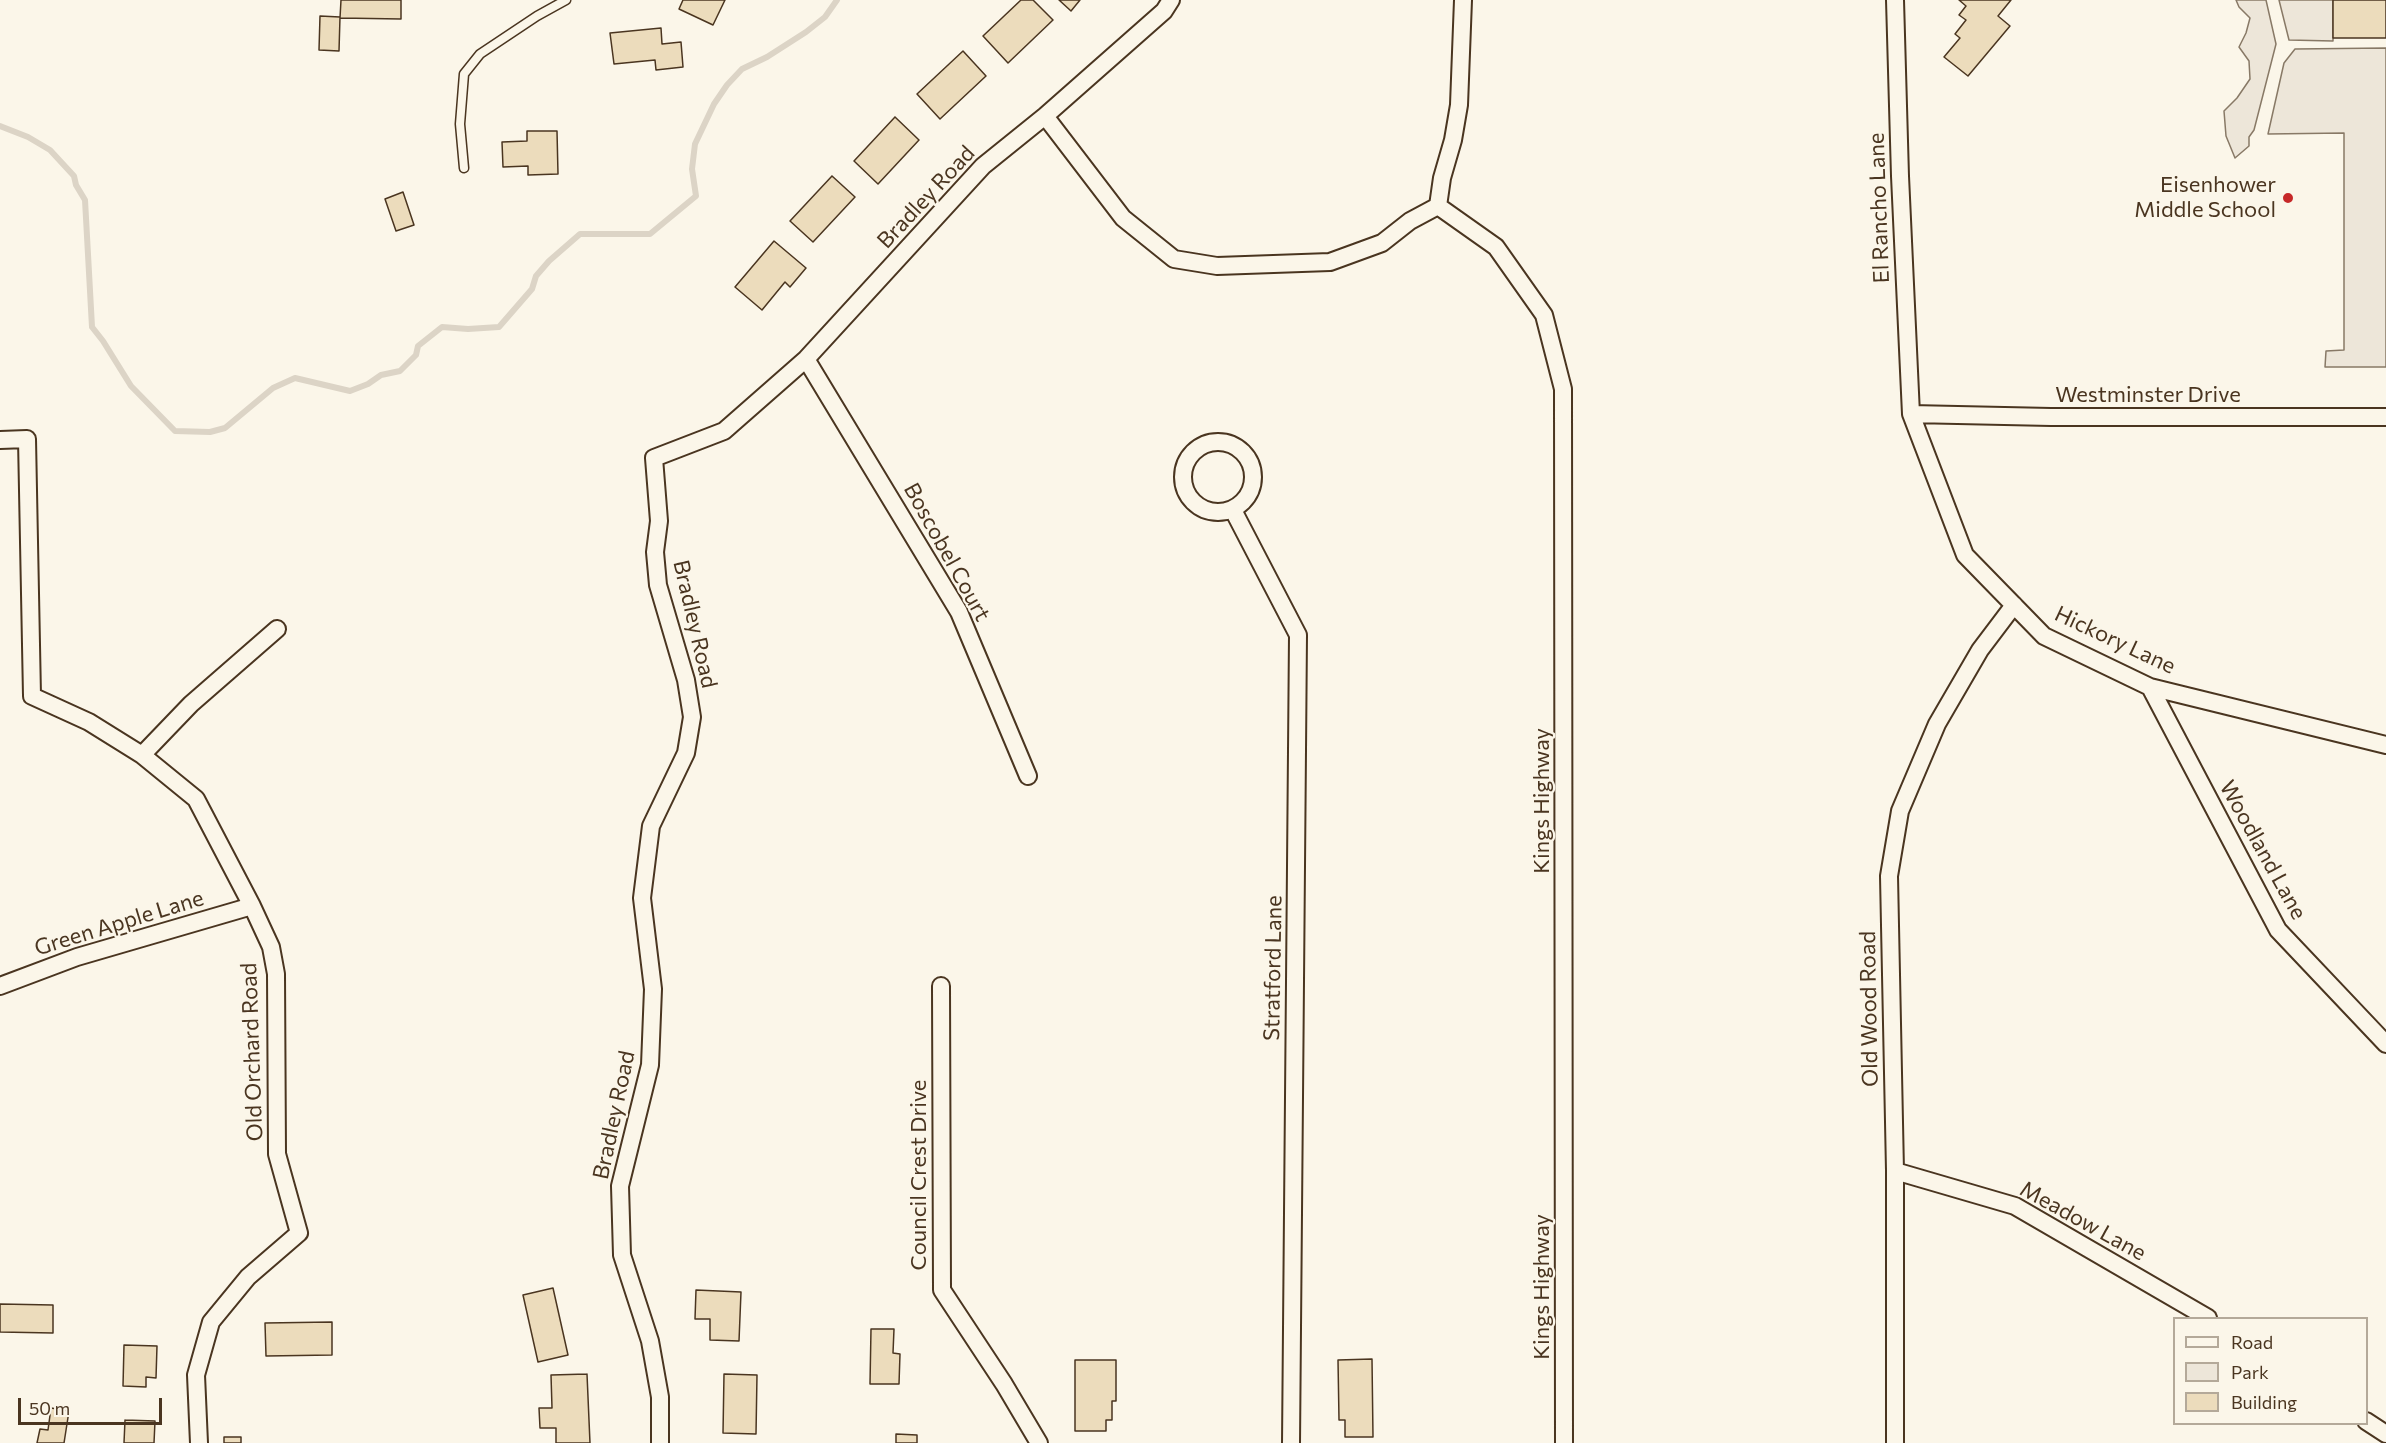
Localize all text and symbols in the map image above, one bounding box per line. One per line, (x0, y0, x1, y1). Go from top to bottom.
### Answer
street label: El Rancho Lane (1863, 132, 1895, 284)
street label: Bradley Road (872, 140, 980, 254)
place label: Eisenhower Middle School (2134, 172, 2276, 224)
marker: Eisenhower Middle School (2281, 191, 2295, 205)
street label: Westminster Drive (2055, 382, 2241, 408)
street label: Boscobel Court (898, 478, 996, 626)
street label: Bradley Road (667, 557, 723, 691)
street label: Hickory Lane (2050, 601, 2180, 679)
street label: Kings Highway (1529, 728, 1555, 874)
street label: Woodland Lane (2214, 776, 2312, 924)
street label: Green Apple Lane (31, 885, 207, 961)
street label: Stratford Lane (1259, 895, 1287, 1041)
street label: Old Wood Road (1854, 931, 1884, 1087)
street label: Old Orchard Road (236, 962, 268, 1142)
street label: Bradley Road (587, 1048, 641, 1182)
street label: Council Crest Drive (906, 1080, 932, 1270)
street label: Meadow Lane (2016, 1176, 2150, 1266)
street label: Kings Highway (1529, 1214, 1555, 1360)
legend (2173, 1317, 2368, 1425)
text: Road (2231, 1331, 2273, 1353)
text: Park (2231, 1361, 2269, 1383)
scale bar (21, 1386, 165, 1424)
text: Building (2231, 1391, 2297, 1413)
text: 50 m (29, 1397, 70, 1419)

